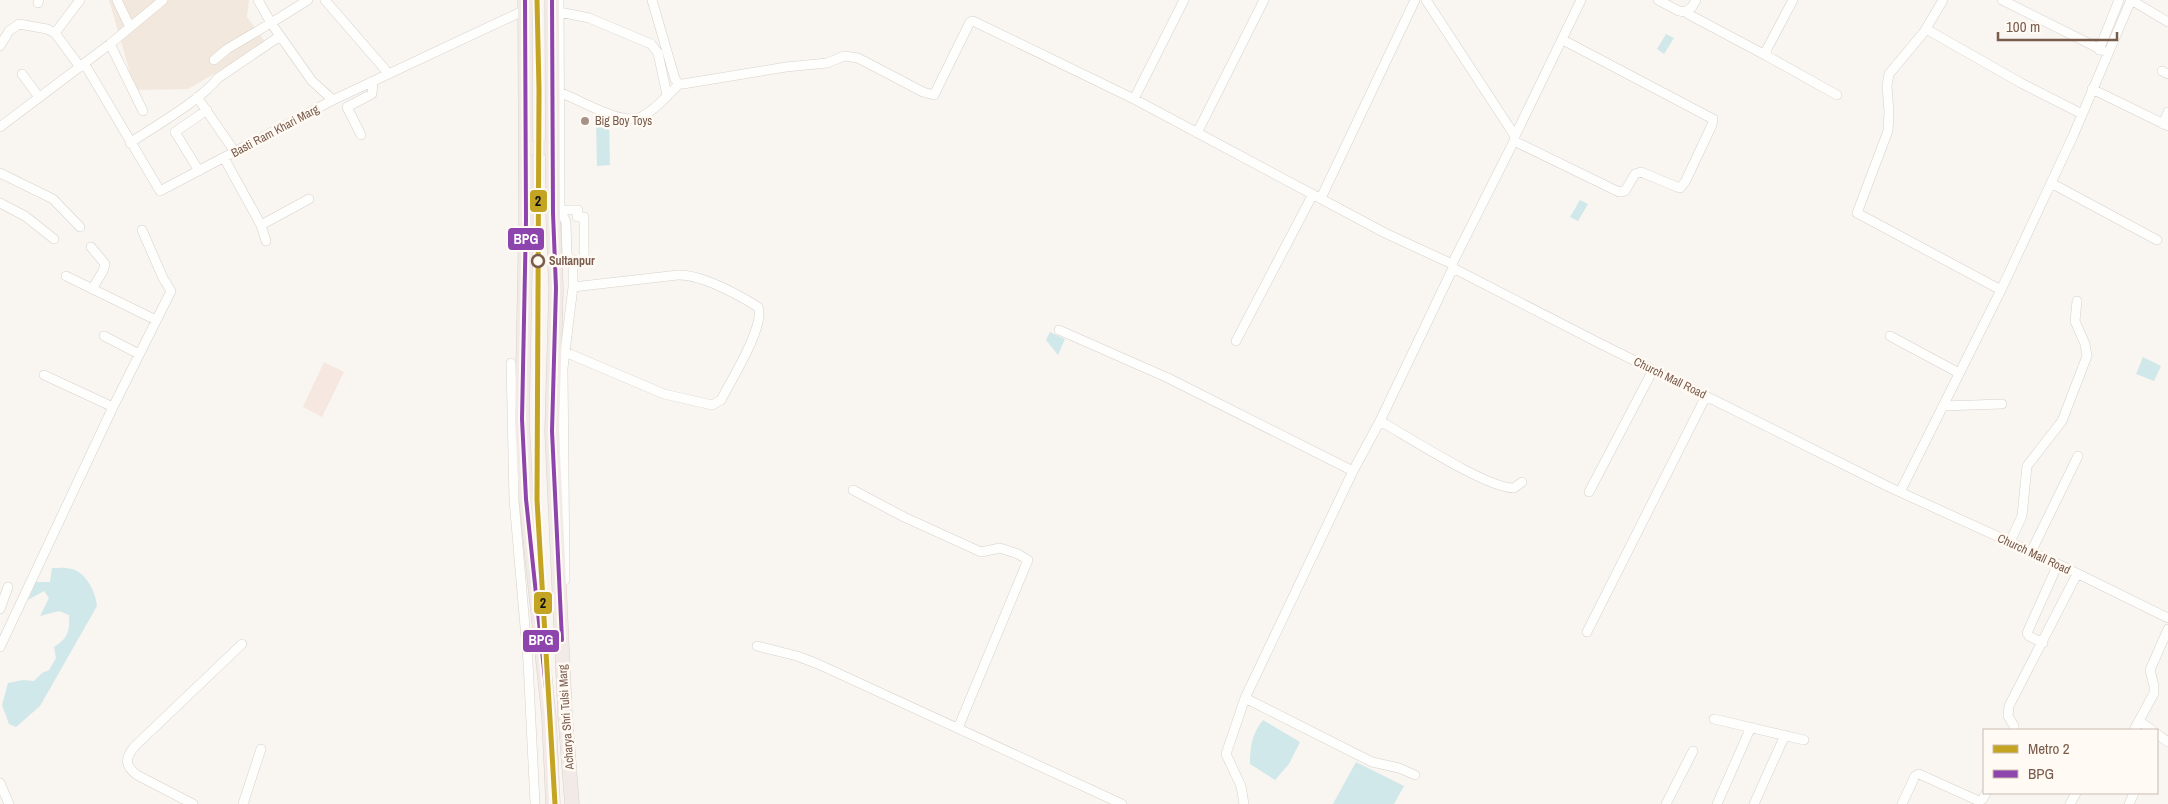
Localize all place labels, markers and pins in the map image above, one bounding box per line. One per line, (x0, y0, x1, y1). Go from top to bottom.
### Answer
place label: Big Boy Toys (595, 113, 652, 129)
marker: Big Boy Toys (579, 115, 591, 127)
place label: Sultanpur (549, 253, 595, 269)
marker: Sultanpur (531, 254, 545, 268)

